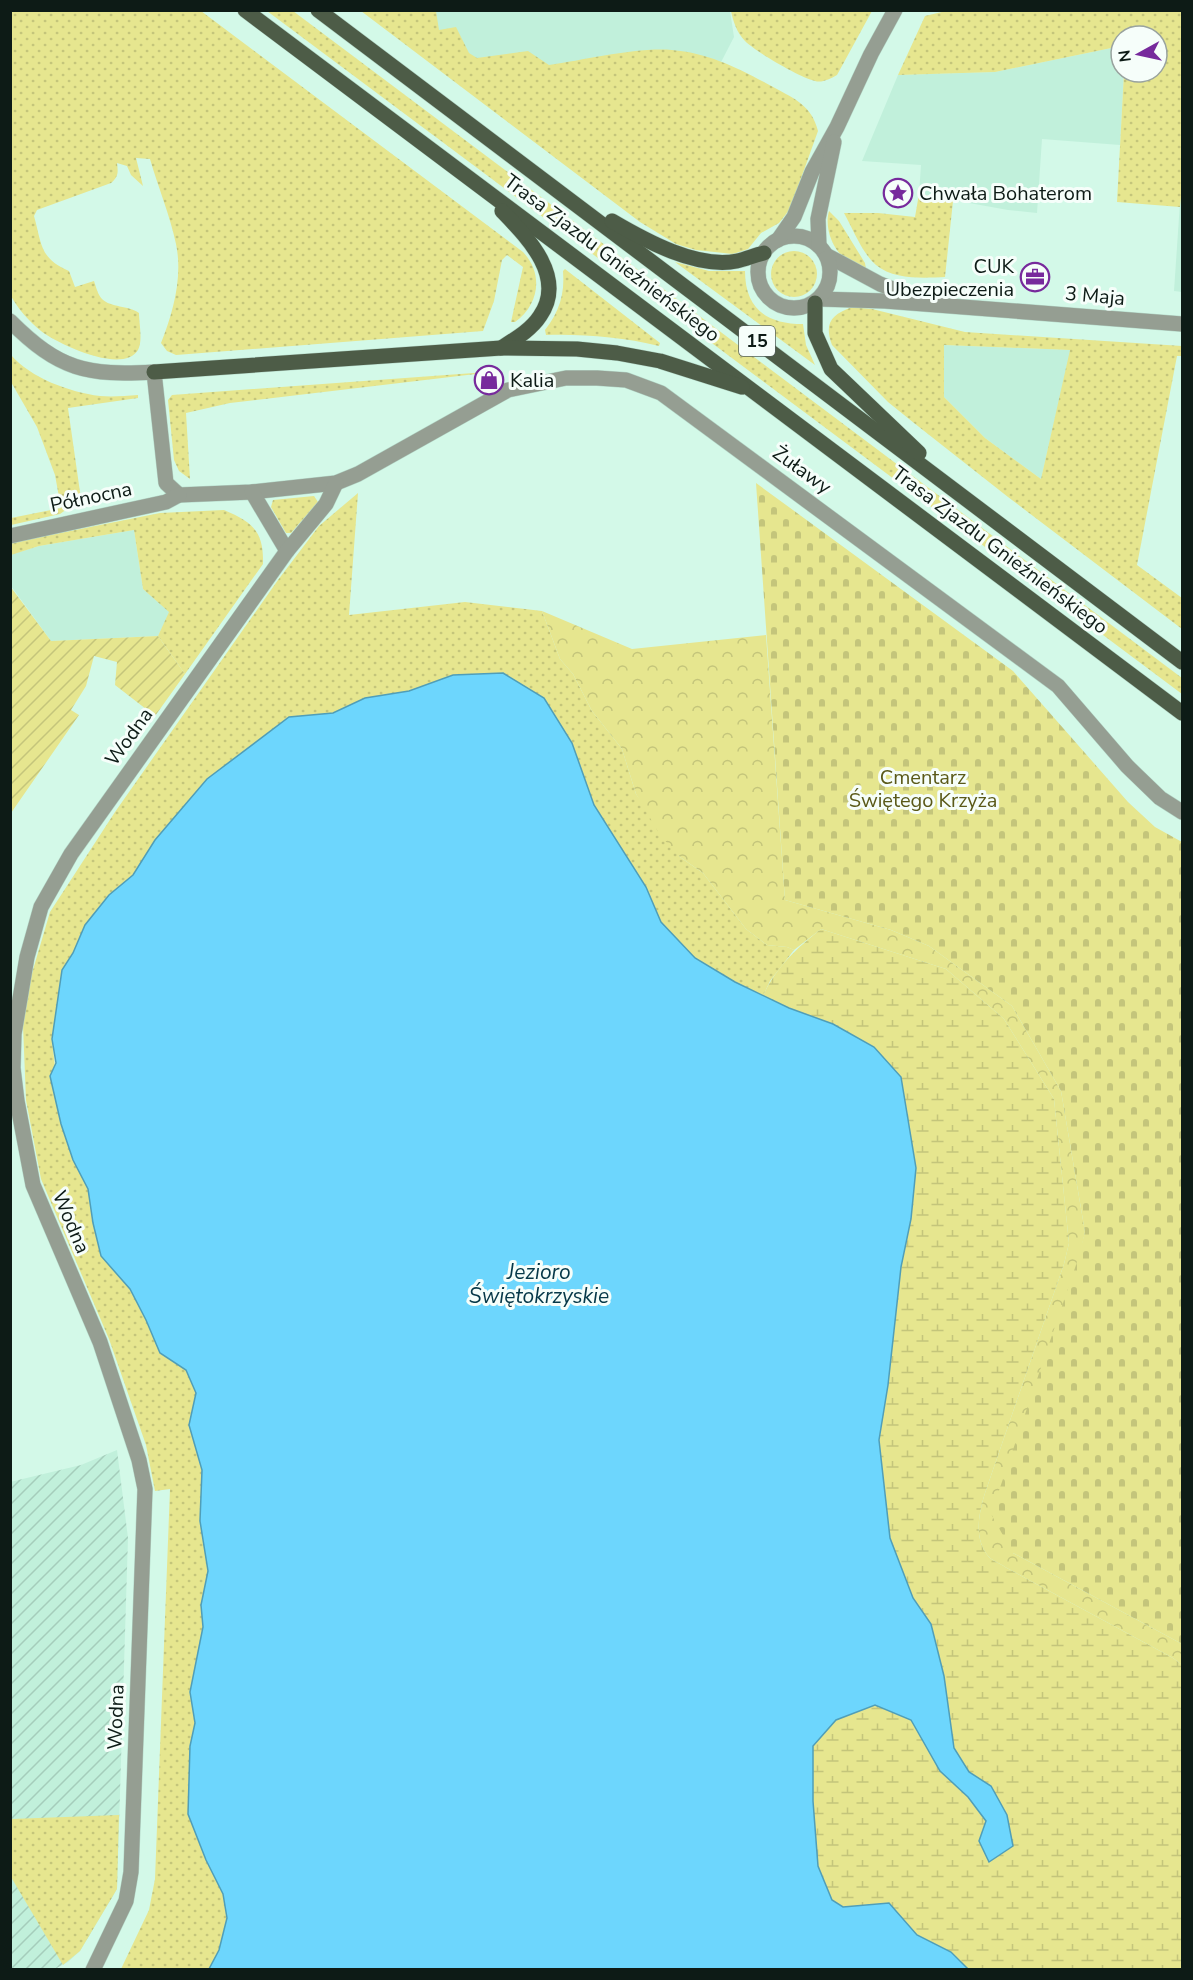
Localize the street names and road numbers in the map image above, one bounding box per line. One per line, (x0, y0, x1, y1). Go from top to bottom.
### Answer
street label: Trasa Zjazdu Gnieźnieńskiego (499, 168, 725, 348)
street label: 3 Maja (1064, 280, 1126, 312)
road number: 15 (739, 326, 775, 356)
street label: Żuławy (767, 439, 837, 501)
street label: Trasa Zjazdu Gnieźnieńskiego (887, 460, 1113, 640)
street label: Północna (48, 475, 134, 519)
street label: Wodna (99, 703, 159, 771)
street label: Wodna (46, 1187, 96, 1257)
street label: Wodna (101, 1684, 131, 1750)

